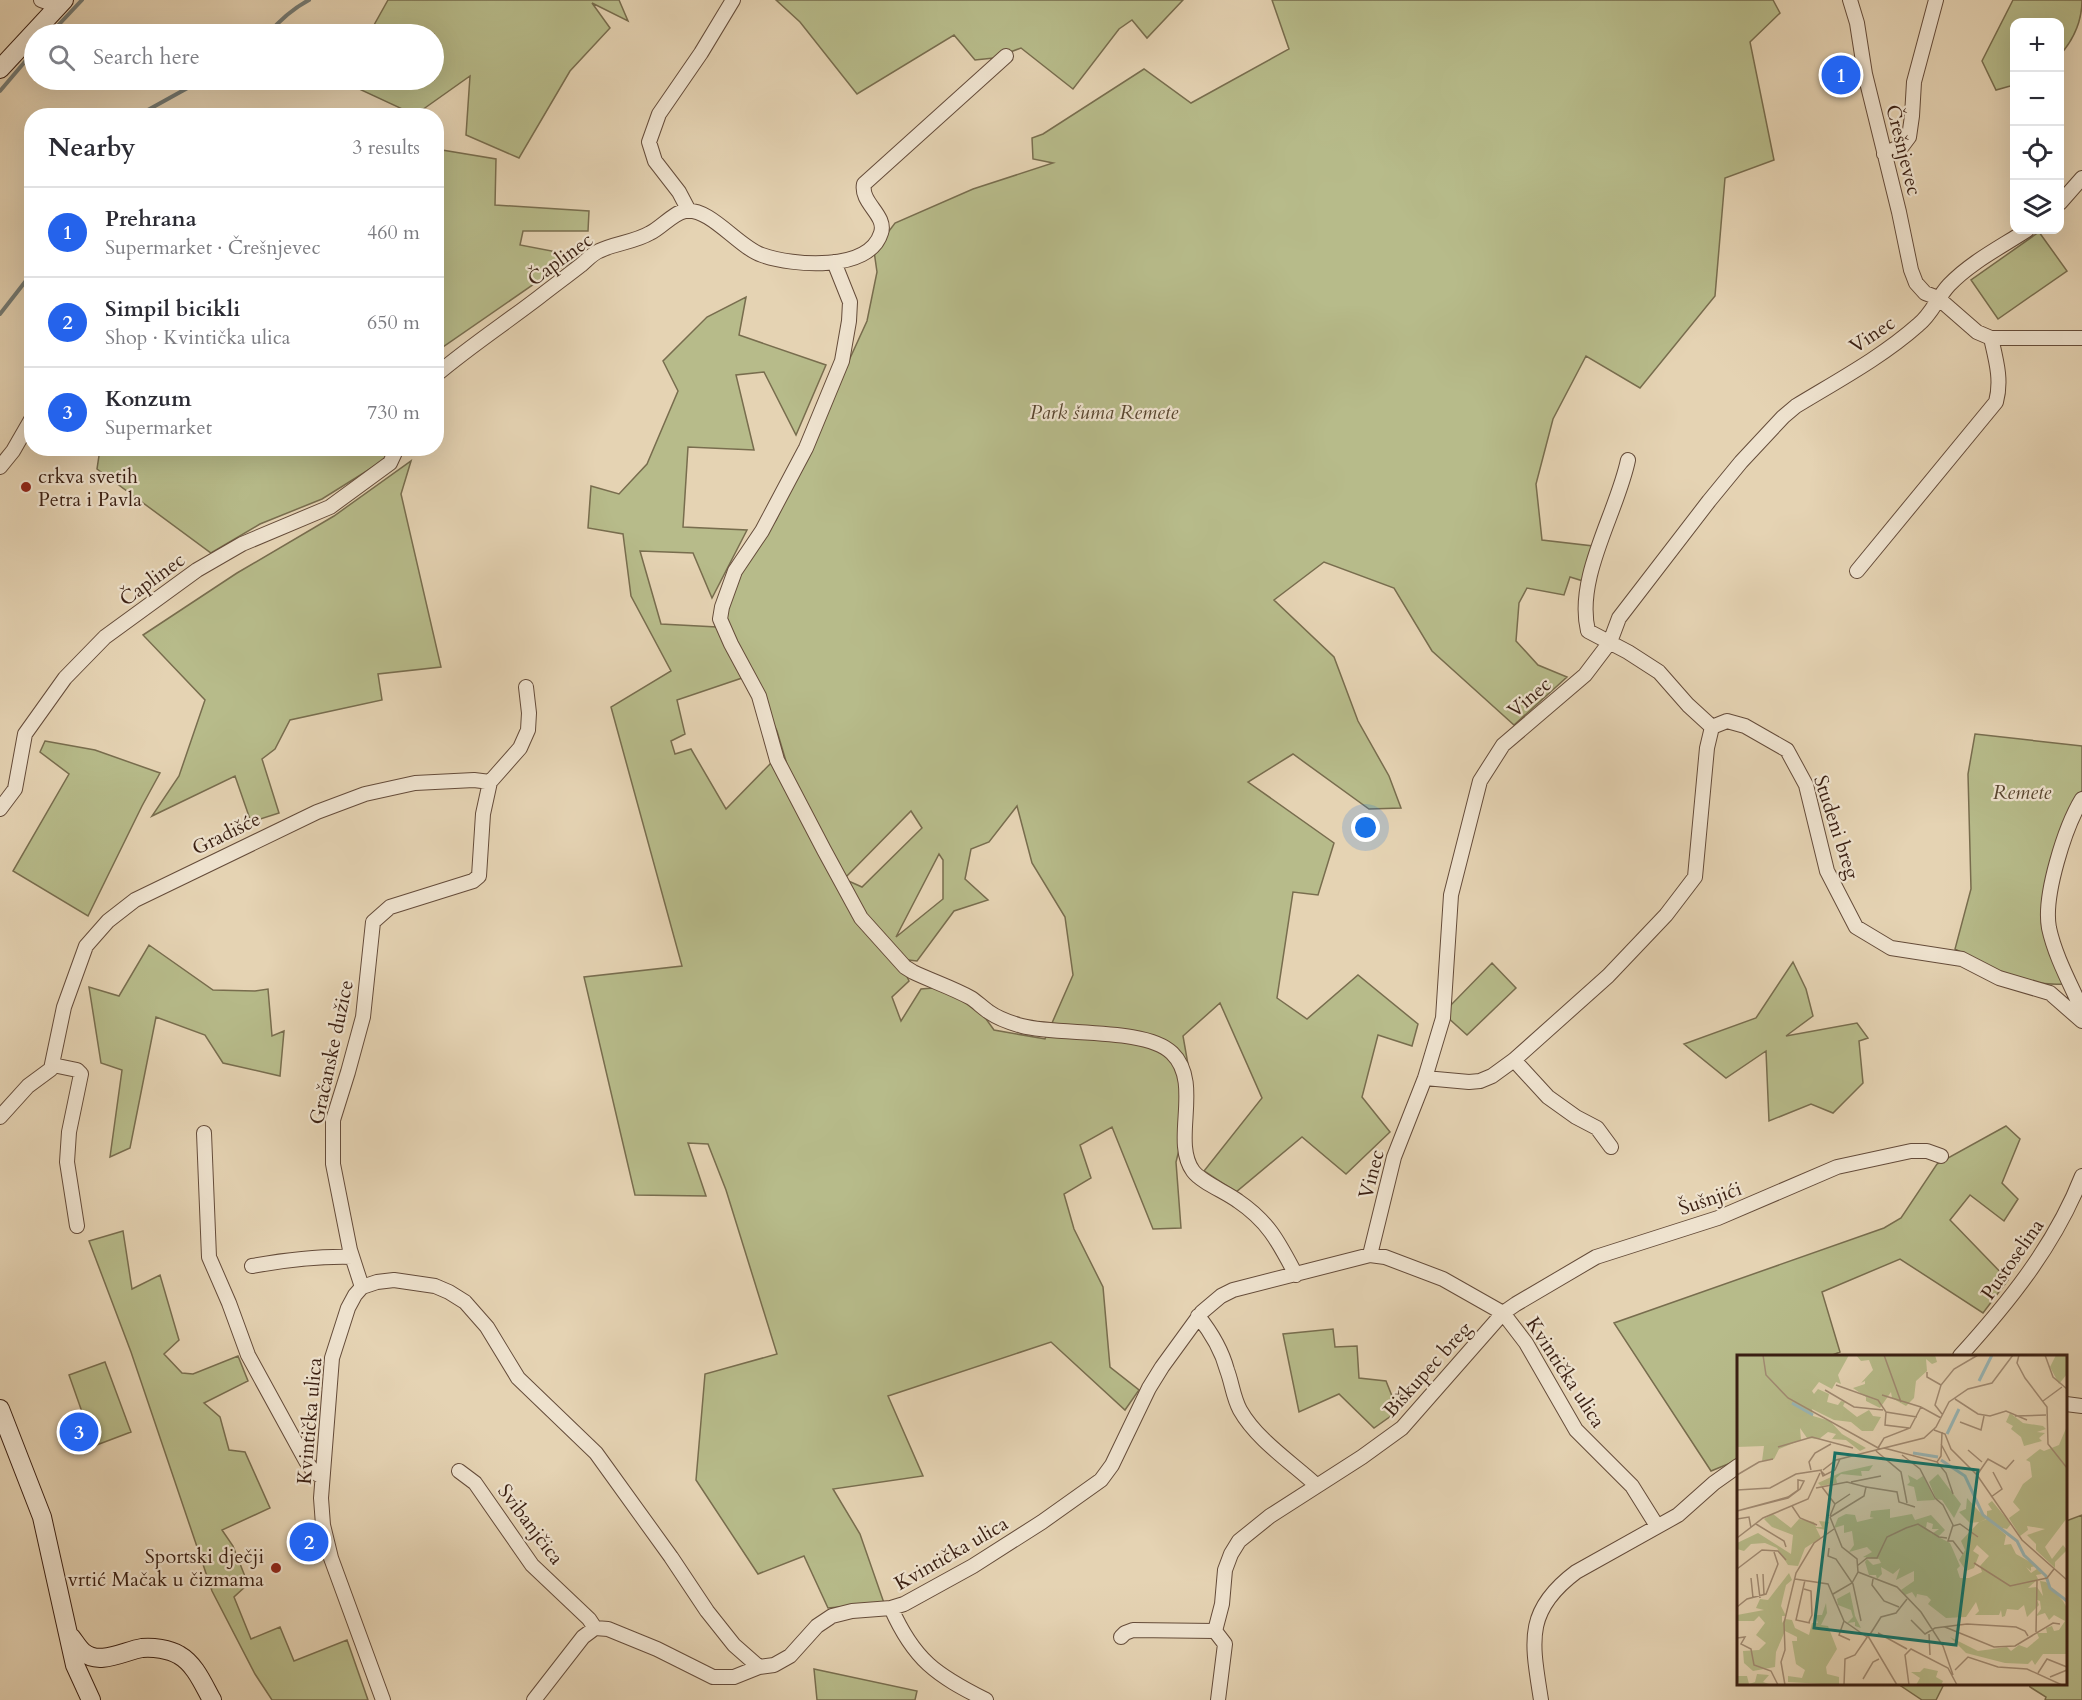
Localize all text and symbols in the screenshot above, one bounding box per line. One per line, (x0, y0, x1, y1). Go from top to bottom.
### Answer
map controls (2010, 18, 2064, 234)
button: + (2010, 18, 2064, 72)
search box (24, 24, 444, 90)
icon: search (45, 41, 78, 74)
text: Search here (93, 42, 200, 72)
pin: 1 (1822, 52, 1860, 98)
button: − (2010, 72, 2064, 126)
street label: Črešnjevec (1879, 102, 1928, 198)
button: locate (2010, 126, 2064, 180)
text: Nearby (48, 130, 136, 165)
text: 3 results (352, 134, 420, 161)
button: layers (2010, 180, 2064, 234)
text: Prehrana (105, 204, 197, 234)
text: 1 (62, 219, 73, 246)
text: 460 m (367, 219, 420, 246)
street label: Čaplinec (522, 226, 599, 292)
text: Supermarket · Črešnjevec (105, 234, 321, 261)
text: Simpil bicikli (105, 294, 240, 324)
text: 2 (62, 309, 73, 336)
text: 650 m (367, 309, 420, 336)
street label: Vinec (1844, 309, 1901, 360)
text: Shop · Kvintička ulica (105, 324, 291, 351)
text: Konzum (105, 384, 191, 414)
text: 3 (62, 399, 73, 426)
text: 730 m (367, 399, 420, 426)
park label: Park šuma Remete (1030, 399, 1178, 426)
text: Supermarket (105, 414, 212, 441)
place label: crkva svetih Petra i Pavla (38, 463, 142, 513)
marker: crkva svetih Petra i Pavla (19, 480, 33, 494)
street label: Čaplinec (114, 546, 191, 612)
street label: Vinec (1502, 671, 1557, 724)
street label: Studeni breg (1807, 772, 1866, 883)
park label: Remete (1993, 779, 2052, 806)
street label: Gradišće (188, 805, 265, 862)
your location (1351, 813, 1380, 842)
street label: Gračanske dužice (303, 977, 360, 1127)
street label: Vinec (1352, 1147, 1391, 1202)
street label: Šušnjići (1675, 1175, 1746, 1222)
street label: Pustoselina (1975, 1213, 2050, 1305)
street label: Kvintička ulica (1520, 1312, 1612, 1433)
street label: Biškupec breg (1377, 1315, 1478, 1423)
inset map (1737, 1355, 2067, 1685)
street label: Kvintička ulica (291, 1356, 329, 1486)
pin: 3 (60, 1410, 98, 1454)
street label: Svibanjčica (491, 1478, 570, 1571)
street label: Kvintička ulica (889, 1510, 1013, 1597)
pin: 2 (290, 1520, 328, 1564)
place label: Sportski dječji vrtić Mačak u čizmama (68, 1543, 264, 1593)
marker: Sportski dječji vrtić Mačak u čizmama (269, 1561, 283, 1575)

